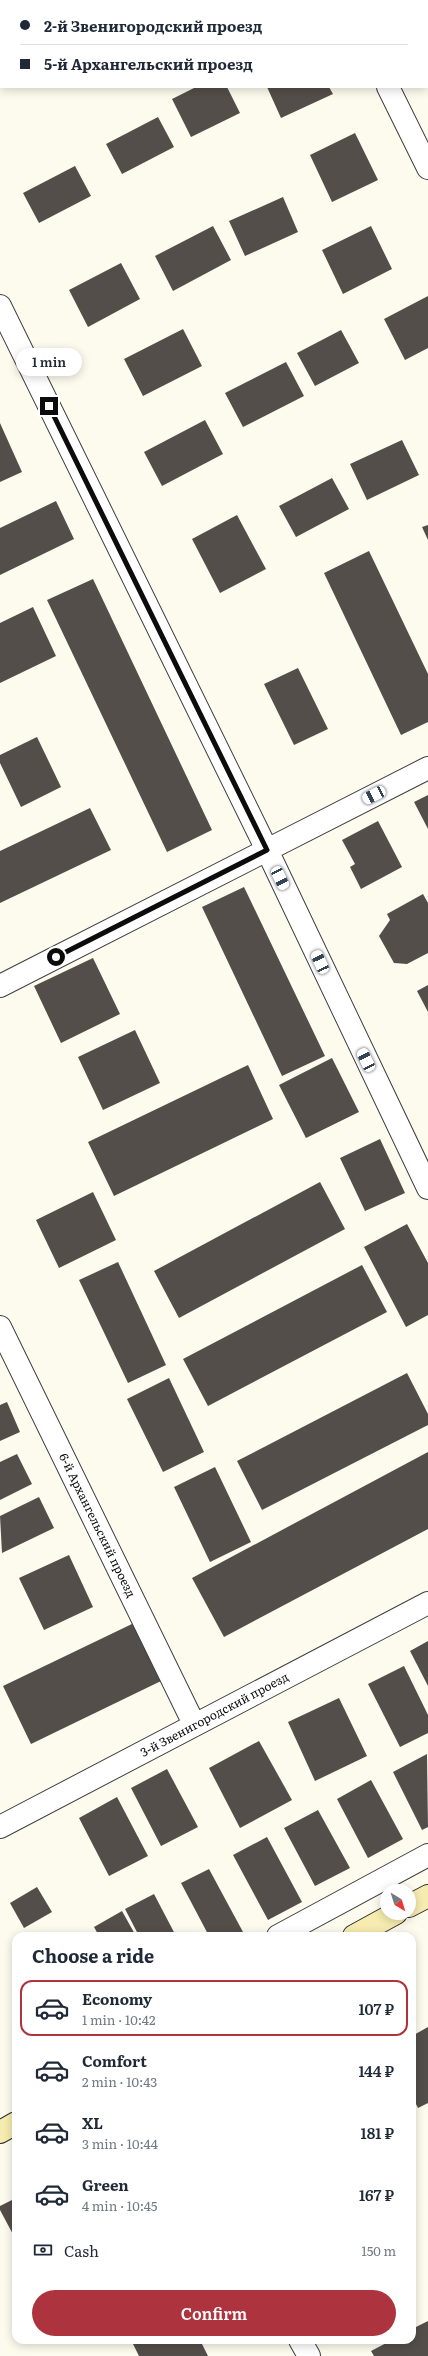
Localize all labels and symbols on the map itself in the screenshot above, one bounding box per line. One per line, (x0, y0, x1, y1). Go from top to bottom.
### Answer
callout: 1 min (16, 348, 82, 376)
route end (40, 397, 58, 415)
car (361, 784, 387, 806)
car (269, 865, 291, 891)
route start (47, 948, 65, 966)
car (309, 949, 331, 975)
car (355, 1047, 377, 1073)
street label: 6-й Архангельский проезд (55, 1450, 141, 1600)
street label: 3-й Звенигородский проезд (137, 1667, 291, 1761)
north arrow (380, 1884, 416, 1920)

